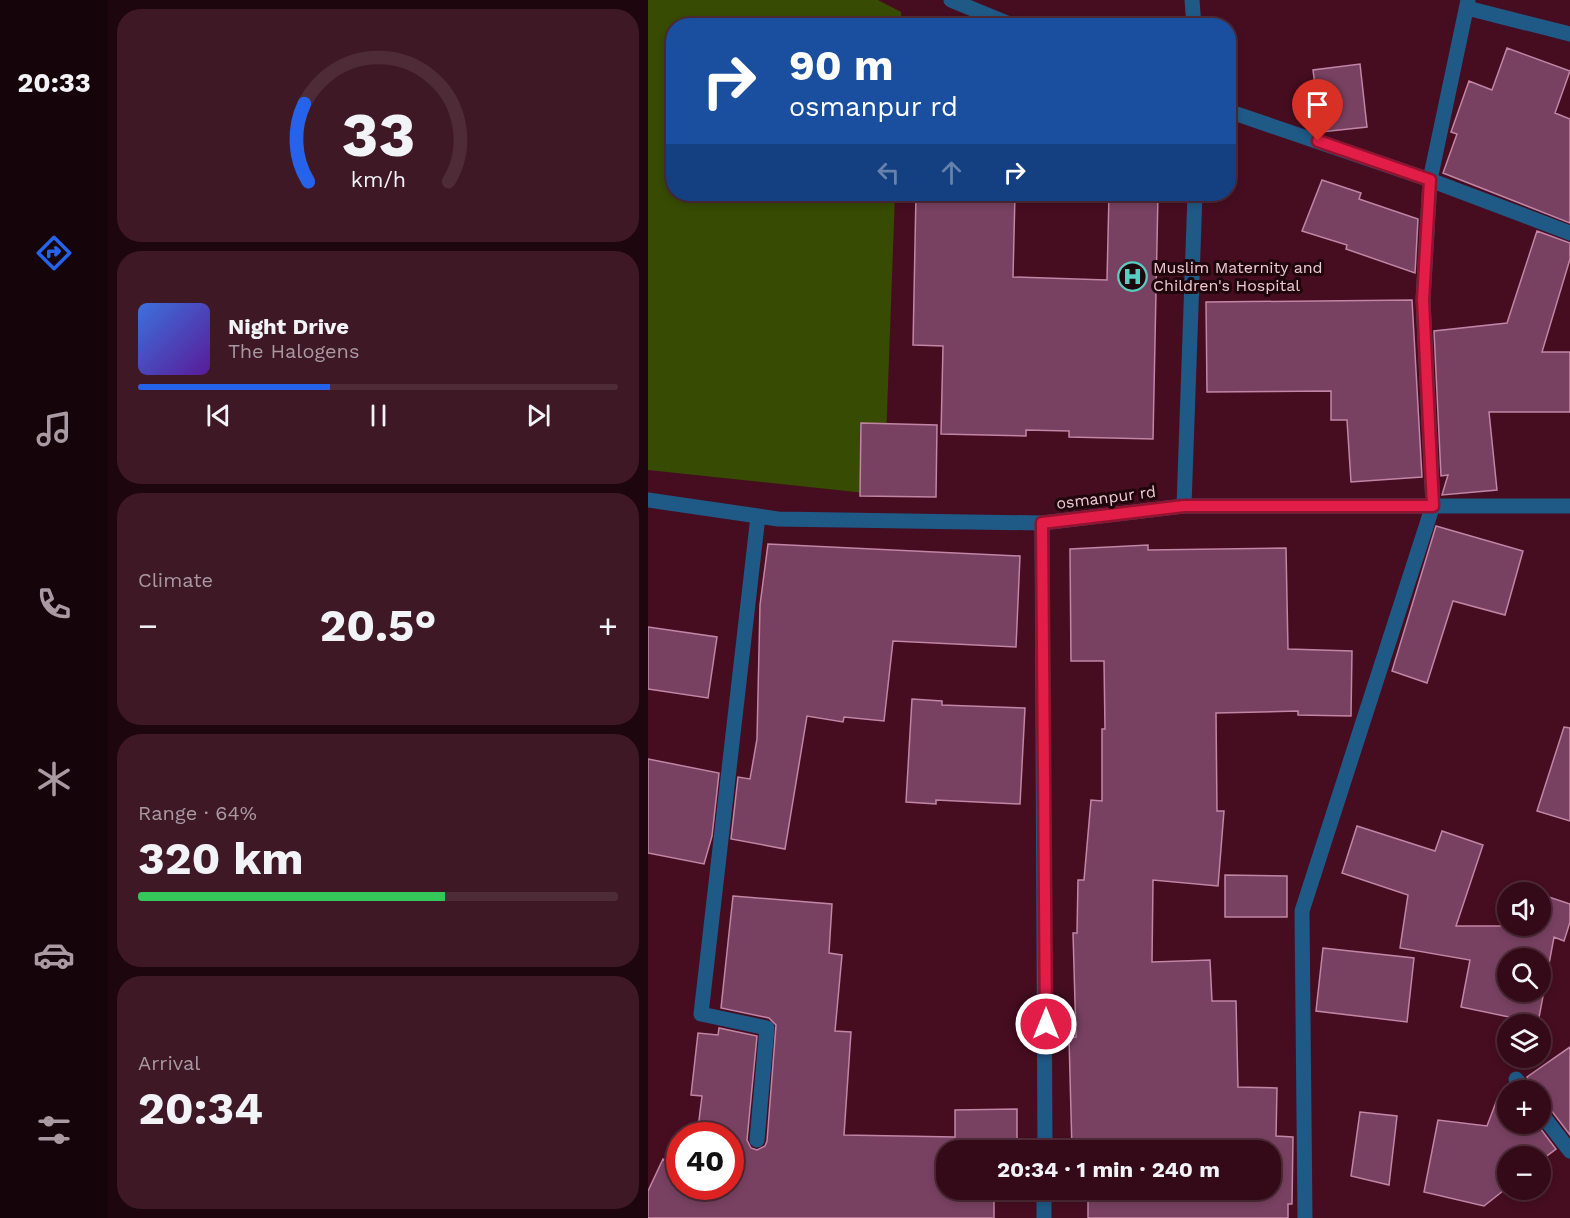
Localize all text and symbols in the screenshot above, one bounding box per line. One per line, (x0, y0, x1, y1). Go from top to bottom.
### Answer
text: 90 m (789, 41, 893, 90)
icon: right (690, 42, 768, 120)
text: 20:33 (17, 67, 91, 99)
pin (1292, 79, 1343, 141)
icon: arrive (1301, 88, 1334, 121)
text: osmanpur rd (789, 91, 958, 123)
text: 33 (341, 99, 415, 172)
icon: left (872, 156, 905, 189)
icon: ahead (935, 156, 968, 189)
icon: right (998, 156, 1031, 189)
text: km/h (350, 168, 406, 193)
icon: directions (33, 232, 75, 274)
place label: Muslim Maternity and Children's Hospital (1153, 258, 1323, 295)
hospital icon: Muslim Maternity and Children's Hospital (1116, 260, 1148, 292)
text: Night Drive (228, 314, 349, 339)
text: The Halogens (228, 339, 360, 363)
icon: previous (202, 399, 235, 432)
icon: pause (362, 399, 395, 432)
icon: next (522, 399, 555, 432)
icon: music (33, 408, 75, 450)
street label: osmanpur rd (1055, 482, 1157, 513)
text: Climate (138, 568, 213, 592)
icon: phone (33, 583, 75, 625)
text: 20.5° (320, 599, 436, 652)
text: − (138, 606, 158, 645)
text: + (598, 606, 618, 645)
icon: climate (33, 758, 75, 800)
text: Range · 64% (138, 801, 257, 825)
text: 320 km (138, 832, 304, 885)
map controls (1497, 882, 1551, 1200)
button: sound (1497, 882, 1551, 936)
icon: car (33, 934, 75, 976)
button: search (1497, 948, 1551, 1002)
position arrow (1014, 992, 1078, 1056)
button: layers (1497, 1014, 1551, 1068)
text: Arrival (138, 1051, 200, 1075)
button: + (1497, 1080, 1551, 1134)
text: 20:34 (138, 1082, 263, 1135)
icon: filters (33, 1109, 75, 1151)
speed limit sign: 40 (666, 1122, 744, 1200)
button: − (1497, 1146, 1551, 1200)
text: 20:34 · 1 min · 240 m (997, 1157, 1220, 1182)

